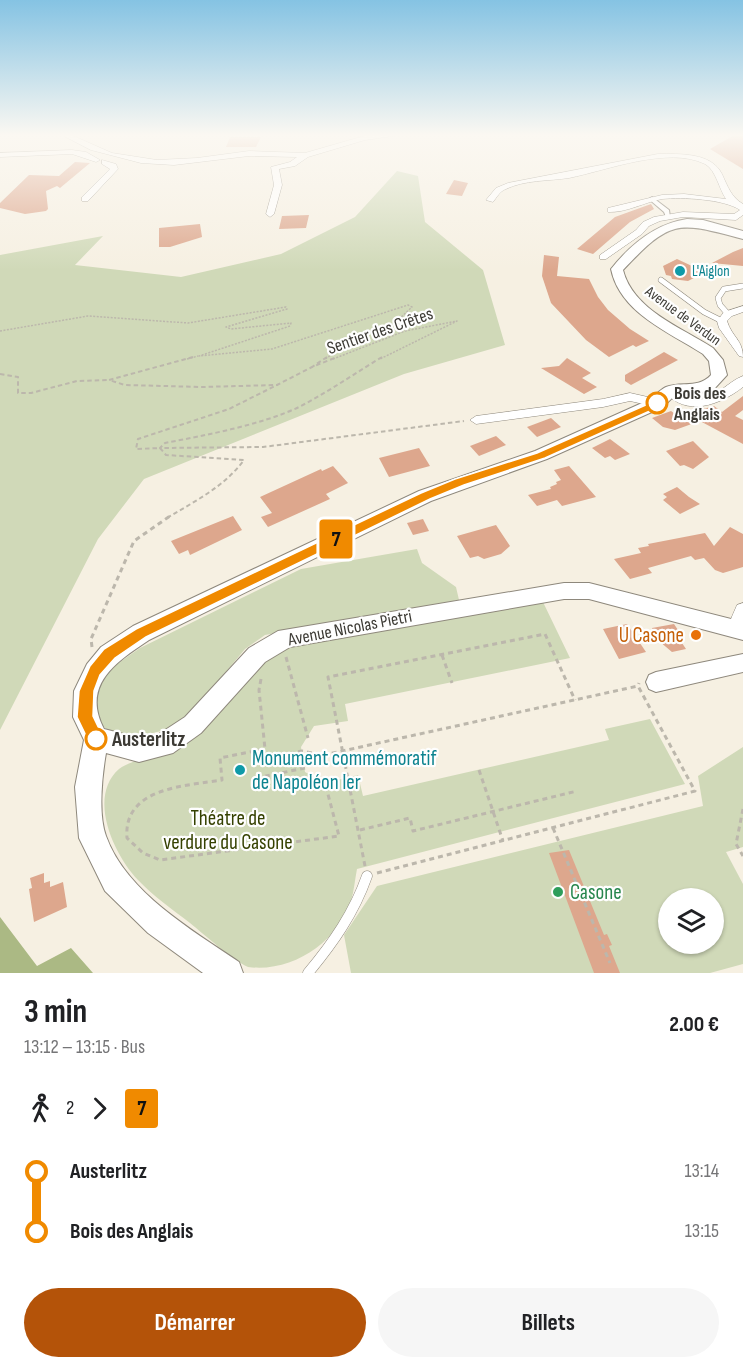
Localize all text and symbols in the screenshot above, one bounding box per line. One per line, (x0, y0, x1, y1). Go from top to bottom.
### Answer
place label: L'Aiglon (692, 262, 730, 281)
marker: L'Aiglon (673, 264, 687, 278)
street label: Avenue de Verdun (641, 282, 725, 350)
street label: Sentier des Crêtes (324, 303, 436, 359)
place label: Bois des Anglais (673, 383, 726, 425)
marker: Bois des Anglais (646, 392, 668, 414)
line badge: 7 (316, 520, 356, 558)
text: 7 (331, 527, 341, 552)
street label: Avenue Nicolas Pietri (285, 606, 414, 650)
place label: U Casone (619, 623, 684, 648)
marker: U Casone (689, 628, 703, 642)
place label: Austerlitz (111, 727, 185, 752)
marker: Austerlitz (85, 728, 107, 750)
place label: Monument commémoratif de Napoléon Ier (252, 746, 437, 795)
marker: Monument commémoratif de Napoléon Ier (233, 763, 247, 777)
park label: Théatre de verdure du Casone (163, 806, 293, 855)
place label: Casone (570, 880, 622, 905)
marker: Casone (551, 885, 565, 899)
map controls (658, 888, 724, 954)
button: layers (658, 888, 724, 954)
text: 3 min (24, 992, 87, 1032)
text: 2.00 € (669, 1011, 719, 1038)
text: 13:12 – 13:15 · Bus (24, 1035, 145, 1059)
icon: walk (24, 1092, 57, 1125)
icon: forward (83, 1092, 116, 1125)
text: 2 (66, 1096, 74, 1120)
text: 7 (137, 1096, 146, 1121)
text: Austerlitz (70, 1158, 147, 1185)
text: 13:14 (684, 1159, 719, 1183)
text: Bois des Anglais (70, 1218, 193, 1245)
text: 13:15 (685, 1219, 719, 1243)
button: Démarrer (24, 1288, 366, 1357)
button: Billets (378, 1288, 719, 1357)

